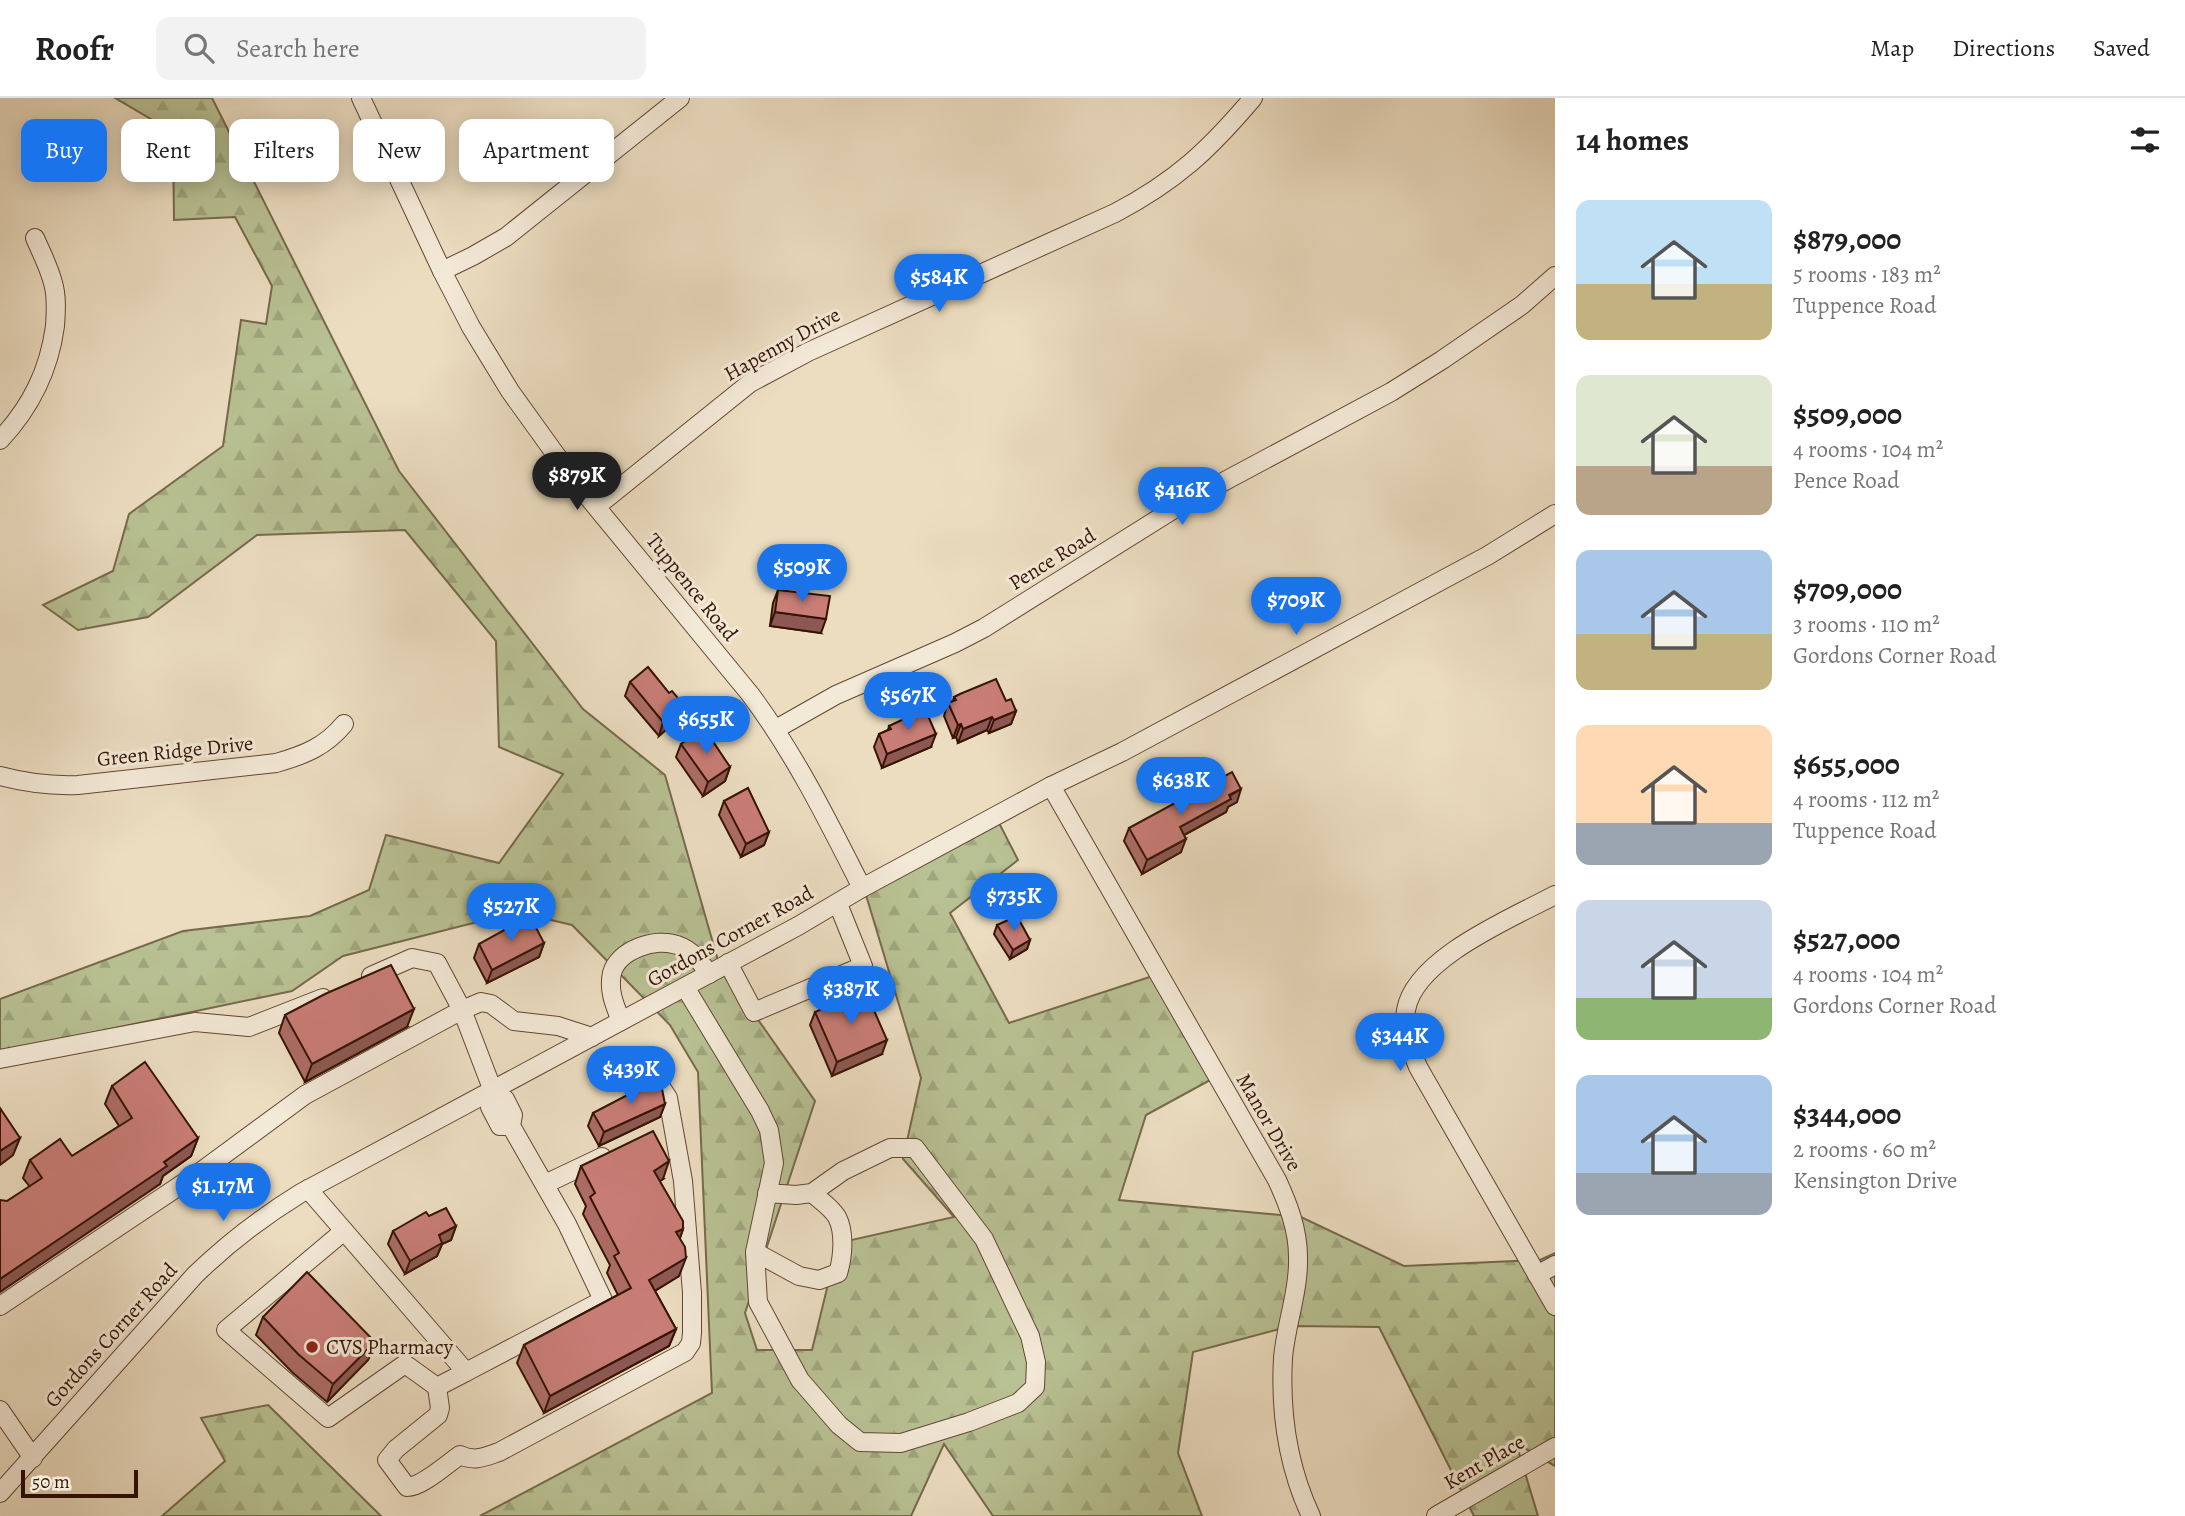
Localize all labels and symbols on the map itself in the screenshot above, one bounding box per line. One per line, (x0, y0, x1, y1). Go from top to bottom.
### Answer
pin: $584K (890, 254, 988, 314)
street label: Hapenny Drive (719, 300, 845, 388)
pin: $879K (528, 452, 626, 512)
pin: $416K (1133, 468, 1231, 527)
street label: Pence Road (1003, 521, 1101, 597)
street label: Tuppence Road (640, 527, 745, 647)
pin: $509K (753, 545, 851, 604)
pin: $709K (1247, 578, 1345, 637)
pin: $567K (859, 672, 957, 732)
pin: $655K (657, 696, 755, 756)
street label: Green Ridge Drive (95, 729, 255, 773)
pin: $638K (1132, 758, 1230, 817)
pin: $735K (965, 874, 1063, 933)
street label: Gordons Corner Road (642, 878, 819, 993)
pin: $527K (462, 884, 560, 943)
pin: $387K (802, 967, 900, 1026)
pin: $344K (1351, 1014, 1449, 1073)
pin: $439K (582, 1046, 680, 1106)
street label: Manor Drive (1230, 1068, 1308, 1176)
pin: $1.17M (166, 1164, 280, 1223)
street label: Gordons Corner Road (38, 1256, 184, 1413)
place label: CVS Pharmacy (326, 1333, 454, 1361)
marker: CVS Pharmacy (304, 1339, 320, 1355)
street label: Kent Place (1438, 1428, 1530, 1496)
scale bar (21, 1467, 138, 1499)

